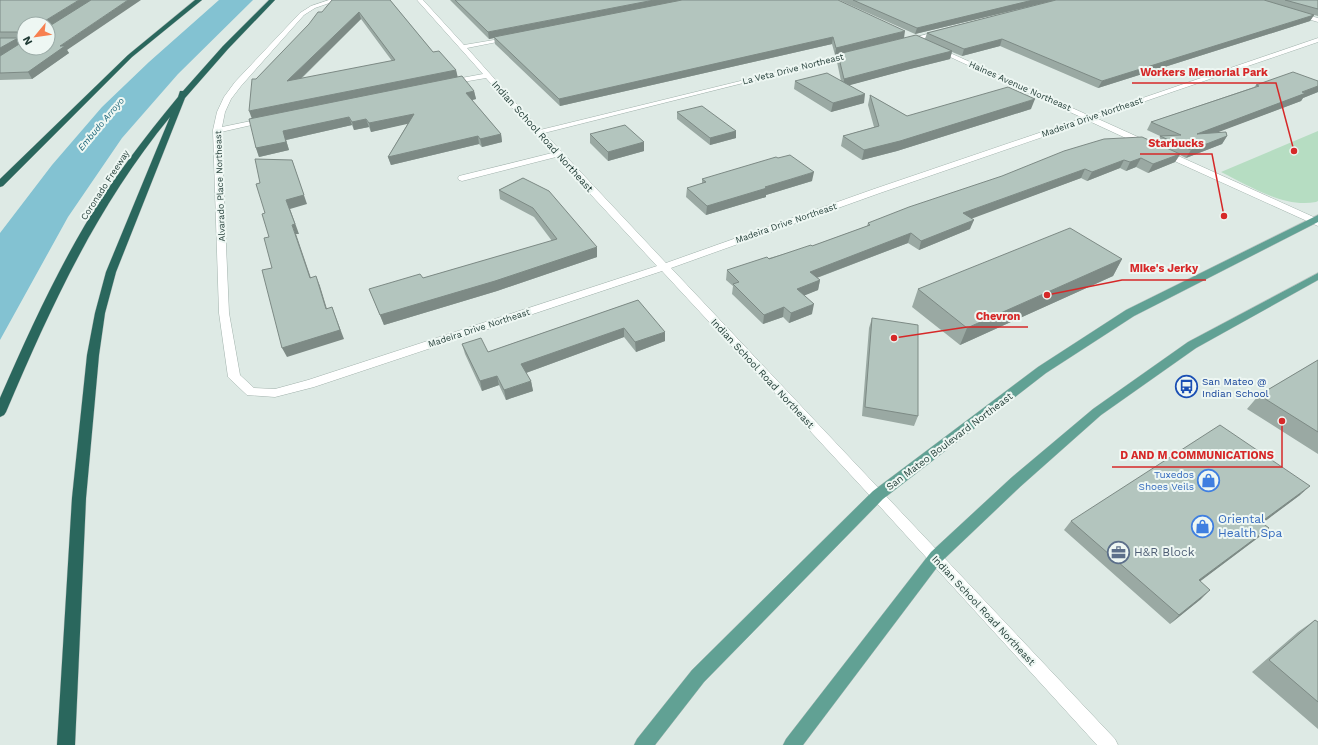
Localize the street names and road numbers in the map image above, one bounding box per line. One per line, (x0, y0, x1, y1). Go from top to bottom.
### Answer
street label: La Veta Drive Northeast (741, 51, 845, 86)
street label: Haines Avenue Northeast (967, 59, 1073, 113)
street label: Indian School Road Northeast (490, 78, 596, 195)
street label: Madeira Drive Northeast (1040, 95, 1144, 139)
street label: Alvarado Place Northeast (213, 130, 227, 242)
street label: Coronado Freeway (79, 148, 131, 222)
street label: Madeira Drive Northeast (734, 201, 838, 245)
street label: Madeira Drive Northeast (427, 307, 531, 349)
street label: Indian School Road Northeast (709, 316, 817, 431)
street label: San Mateo Boulevard Northeast (884, 390, 1015, 492)
street label: Indian School Road Northeast (930, 553, 1038, 668)

